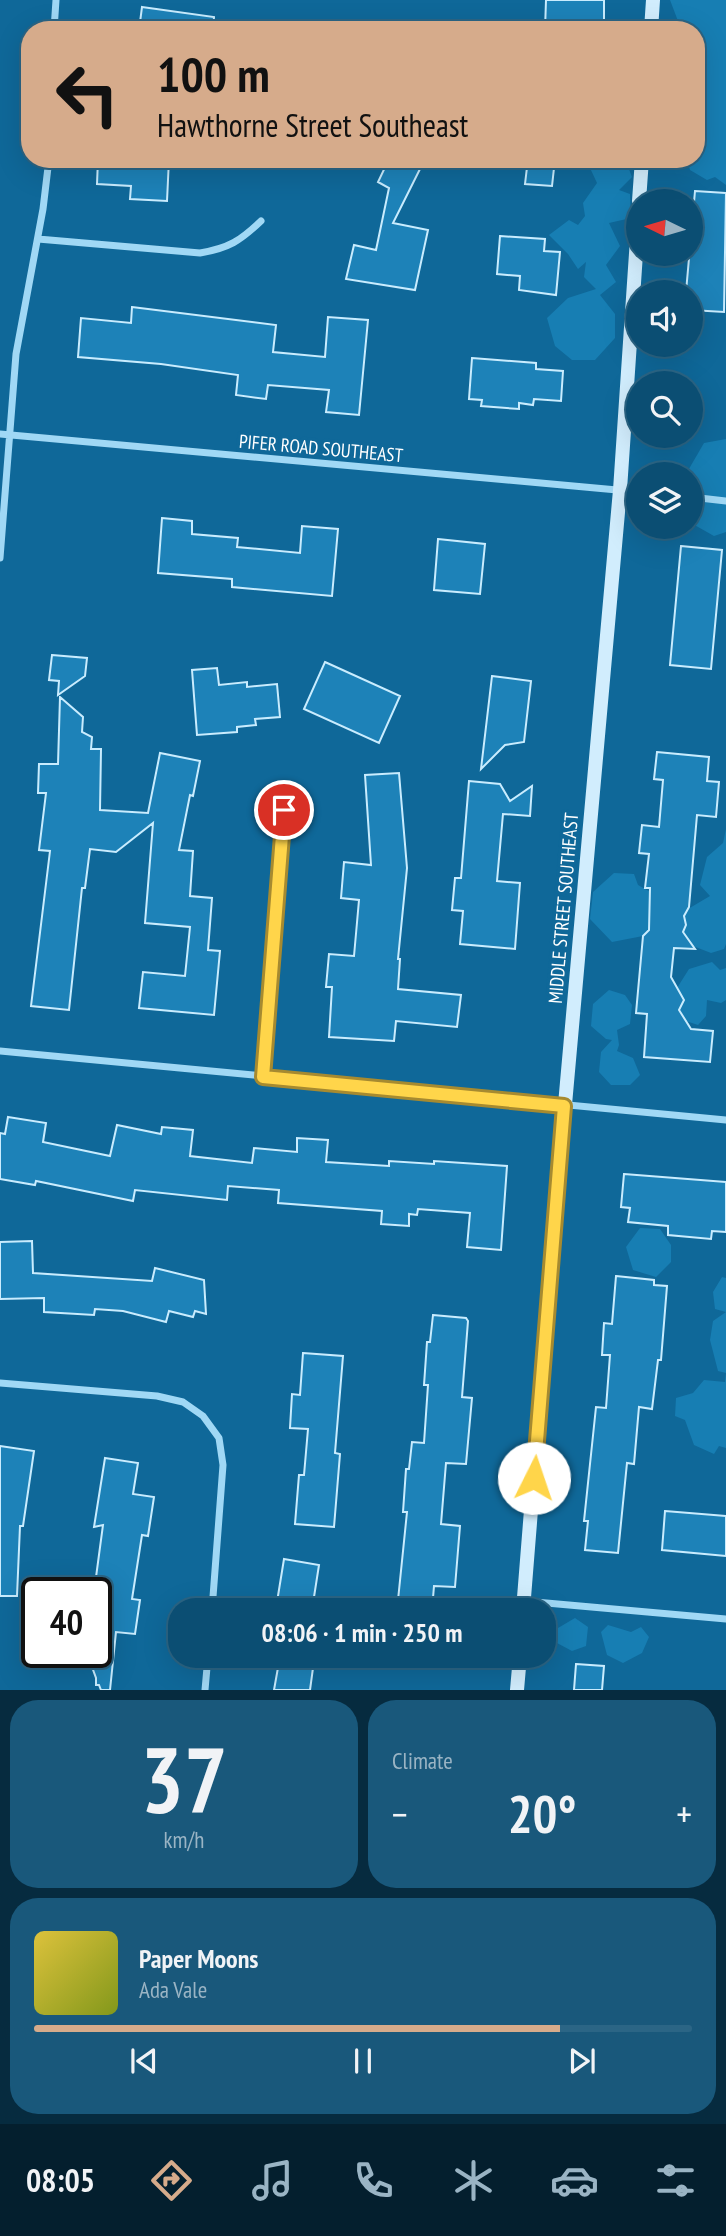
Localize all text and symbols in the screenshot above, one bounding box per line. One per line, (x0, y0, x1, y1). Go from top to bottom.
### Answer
text: 100 m (157, 42, 270, 106)
icon: left (42, 49, 133, 140)
text: Hawthorne Street Southeast (157, 104, 468, 146)
north arrow (626, 189, 704, 266)
map controls (626, 189, 703, 539)
button: sound (626, 280, 703, 357)
button: search (626, 371, 703, 448)
street label: PIFER ROAD SOUTHEAST (238, 429, 405, 467)
button: layers (626, 462, 703, 539)
pin (254, 780, 314, 840)
icon: arrive (265, 791, 303, 829)
street label: MIDDLE STREET SOUTHEAST (543, 811, 583, 1004)
position arrow (497, 1441, 571, 1515)
speed limit sign: 40 (21, 1577, 112, 1668)
text: 08:06 · 1 min · 250 m (262, 1616, 462, 1649)
text: 37 (141, 1720, 228, 1838)
text: Climate (392, 1746, 453, 1775)
text: 20° (508, 1780, 576, 1847)
text: − (392, 1789, 408, 1838)
text: + (676, 1789, 692, 1838)
text: km/h (164, 1825, 204, 1854)
text: Paper Moons (139, 1942, 258, 1975)
text: Ada Vale (139, 1975, 207, 2004)
icon: previous (125, 2042, 163, 2080)
icon: pause (344, 2042, 382, 2080)
icon: next (563, 2042, 601, 2080)
icon: directions (147, 2156, 196, 2205)
icon: music (248, 2156, 297, 2205)
icon: phone (349, 2156, 398, 2205)
icon: climate (449, 2156, 498, 2205)
icon: car (550, 2156, 599, 2205)
icon: filters (651, 2156, 700, 2205)
text: 08:05 (26, 2159, 95, 2201)

